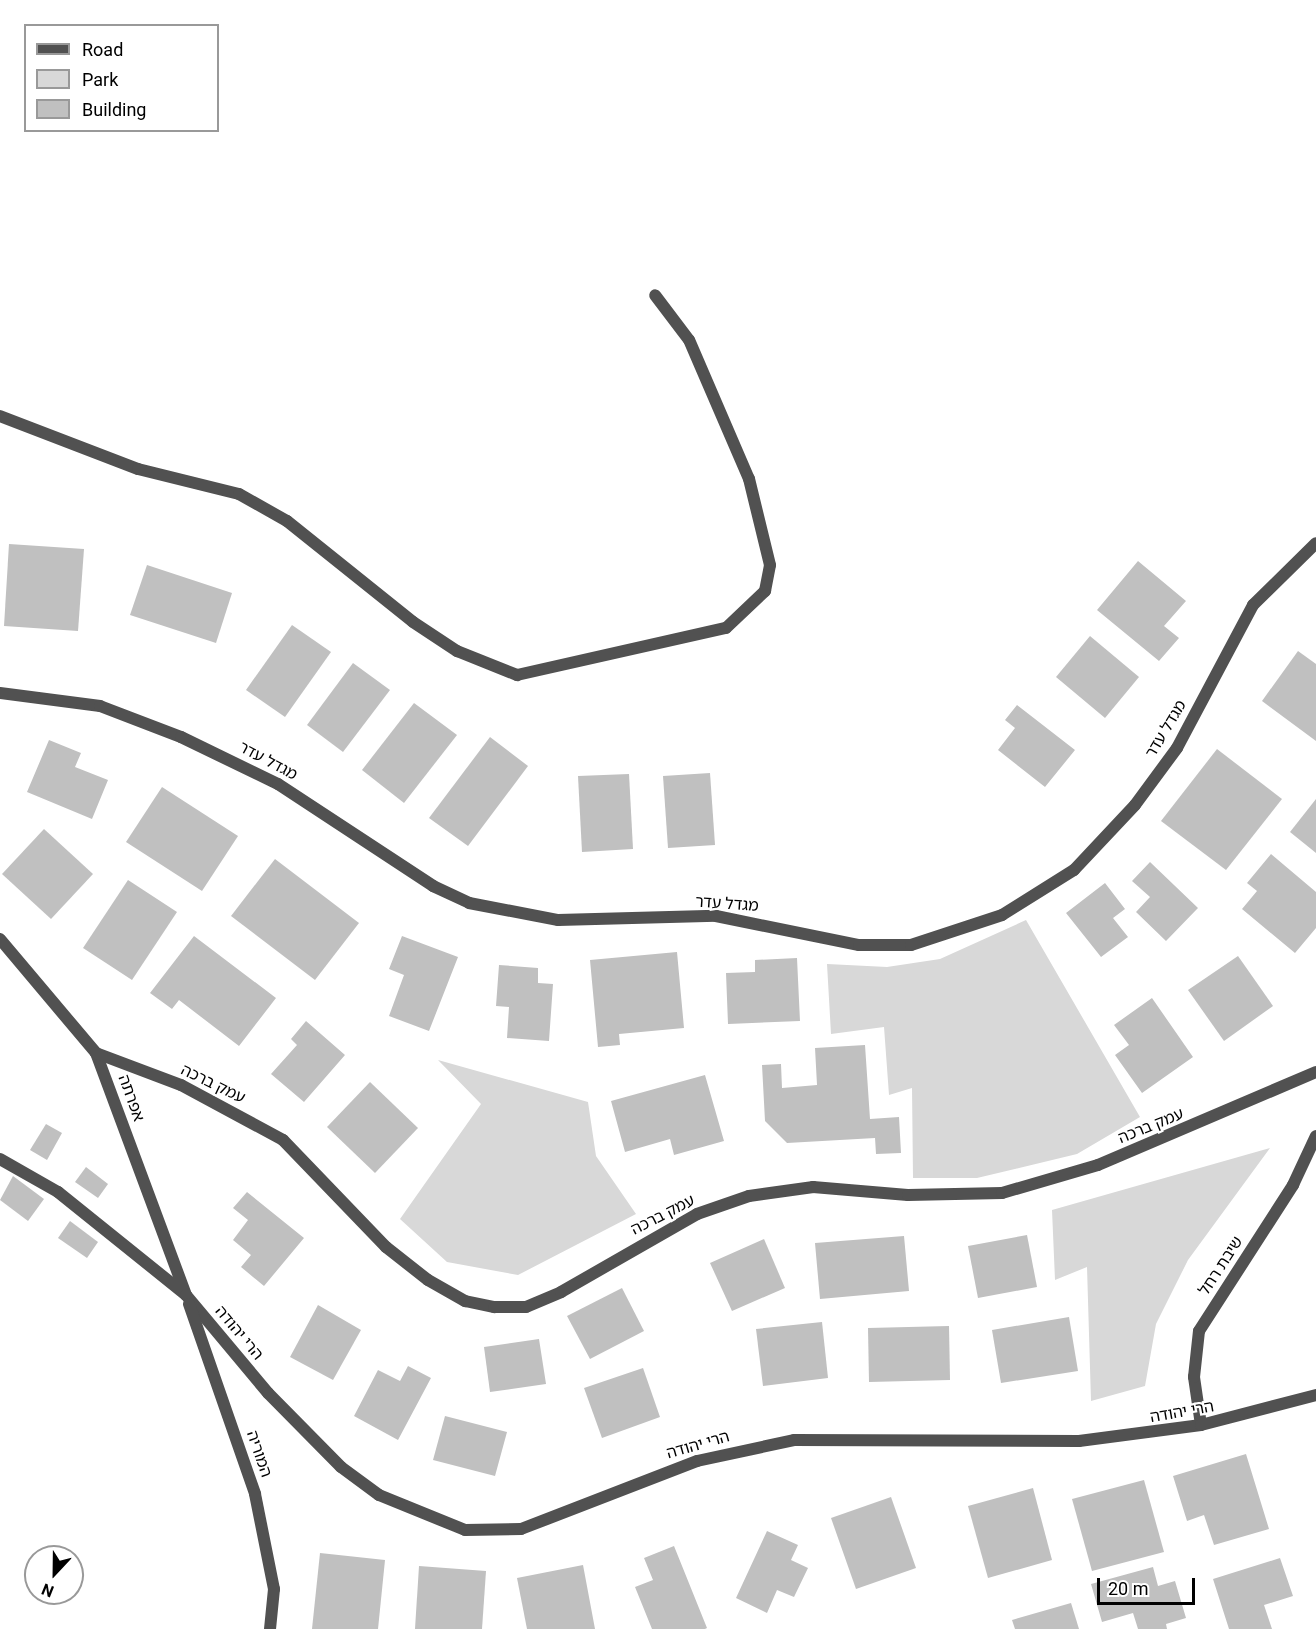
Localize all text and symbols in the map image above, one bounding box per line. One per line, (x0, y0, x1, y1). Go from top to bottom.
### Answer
legend (24, 24, 219, 132)
text: Road (82, 39, 123, 60)
text: Park (82, 69, 118, 90)
text: Building (82, 99, 146, 120)
street label: מגדל עדר (1141, 697, 1191, 761)
street label: מגדל עדר (235, 738, 301, 784)
street label: מגדל עדר (695, 892, 759, 916)
street label: עמק ברכה (178, 1060, 248, 1108)
street label: אפרתה (114, 1072, 148, 1124)
street label: עמק ברכה (1115, 1104, 1187, 1148)
street label: עמק ברכה (628, 1191, 698, 1239)
street label: שיבת רחל (1195, 1233, 1247, 1299)
street label: הרי יהודה (211, 1302, 267, 1364)
street label: הרי יהודה (1148, 1397, 1216, 1427)
street label: הרי יהודה (664, 1427, 732, 1463)
street label: המוריה (242, 1428, 276, 1480)
north arrow (24, 1545, 84, 1605)
scale bar (1100, 1566, 1198, 1604)
text: 20 m (1108, 1578, 1148, 1599)
text: N (39, 1579, 57, 1601)

